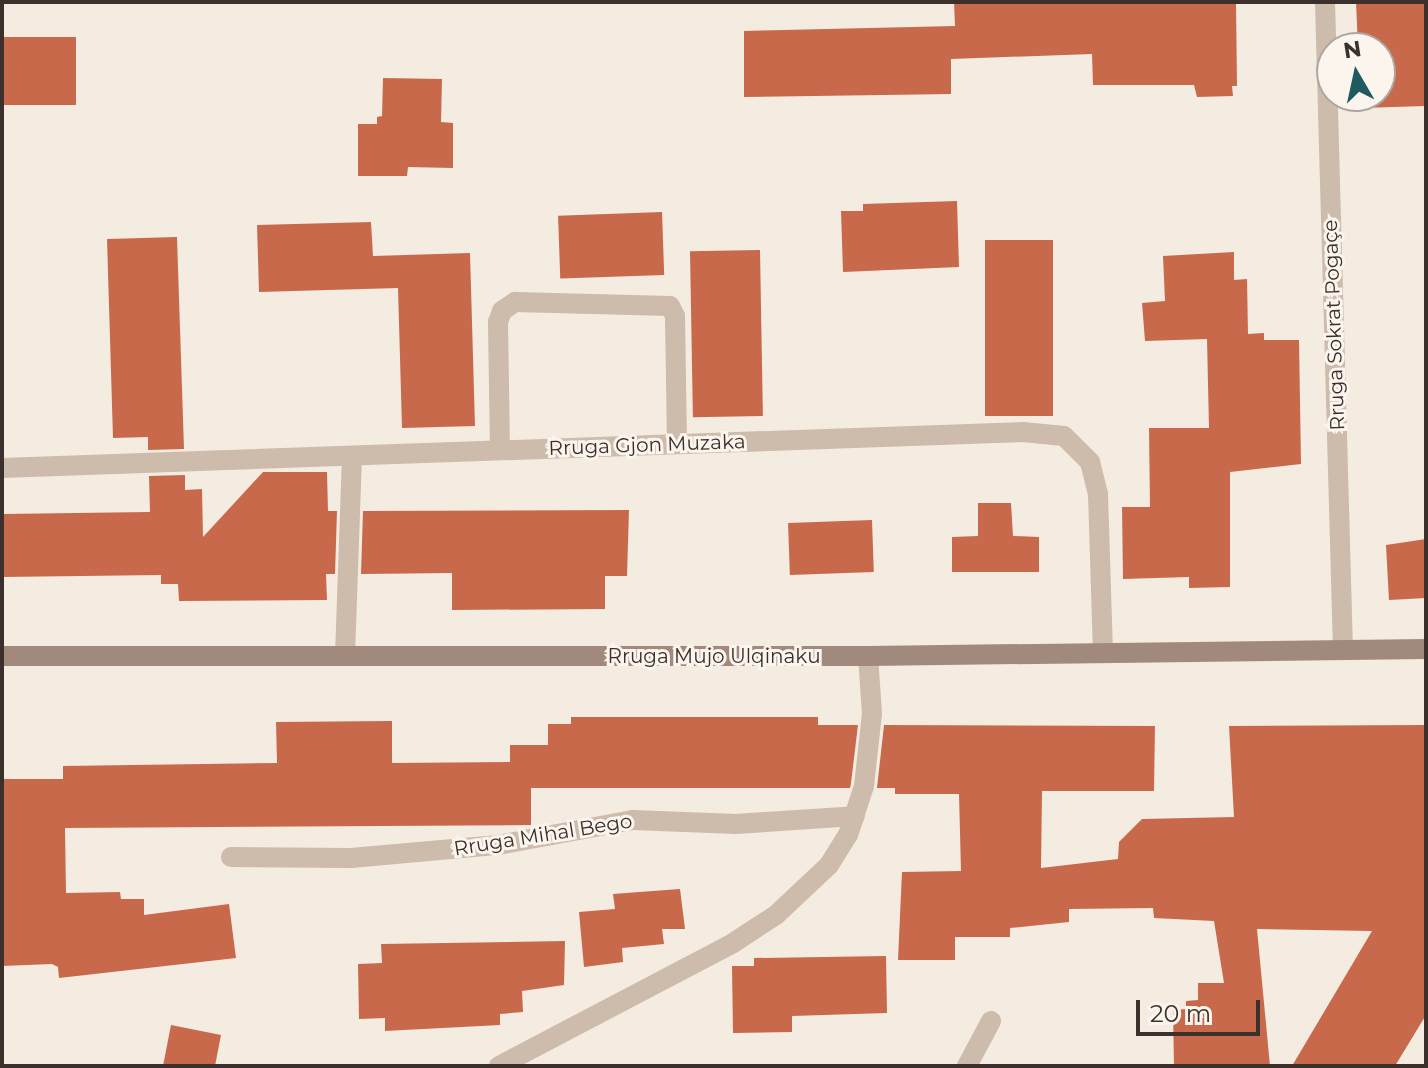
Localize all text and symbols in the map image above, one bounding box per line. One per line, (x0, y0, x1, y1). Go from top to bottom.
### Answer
north arrow (1316, 32, 1396, 112)
text: N (1342, 35, 1363, 65)
street label: Rruga Sokrat Pogaçe (1318, 219, 1350, 431)
street label: Rruga Gjon Muzaka (548, 430, 746, 460)
street label: Rruga Mujo Ulqinaku (607, 644, 821, 668)
street label: Rruga Mihal Bego (452, 809, 634, 861)
scale bar (1140, 984, 1264, 1034)
text: 20 m (1150, 999, 1211, 1028)

